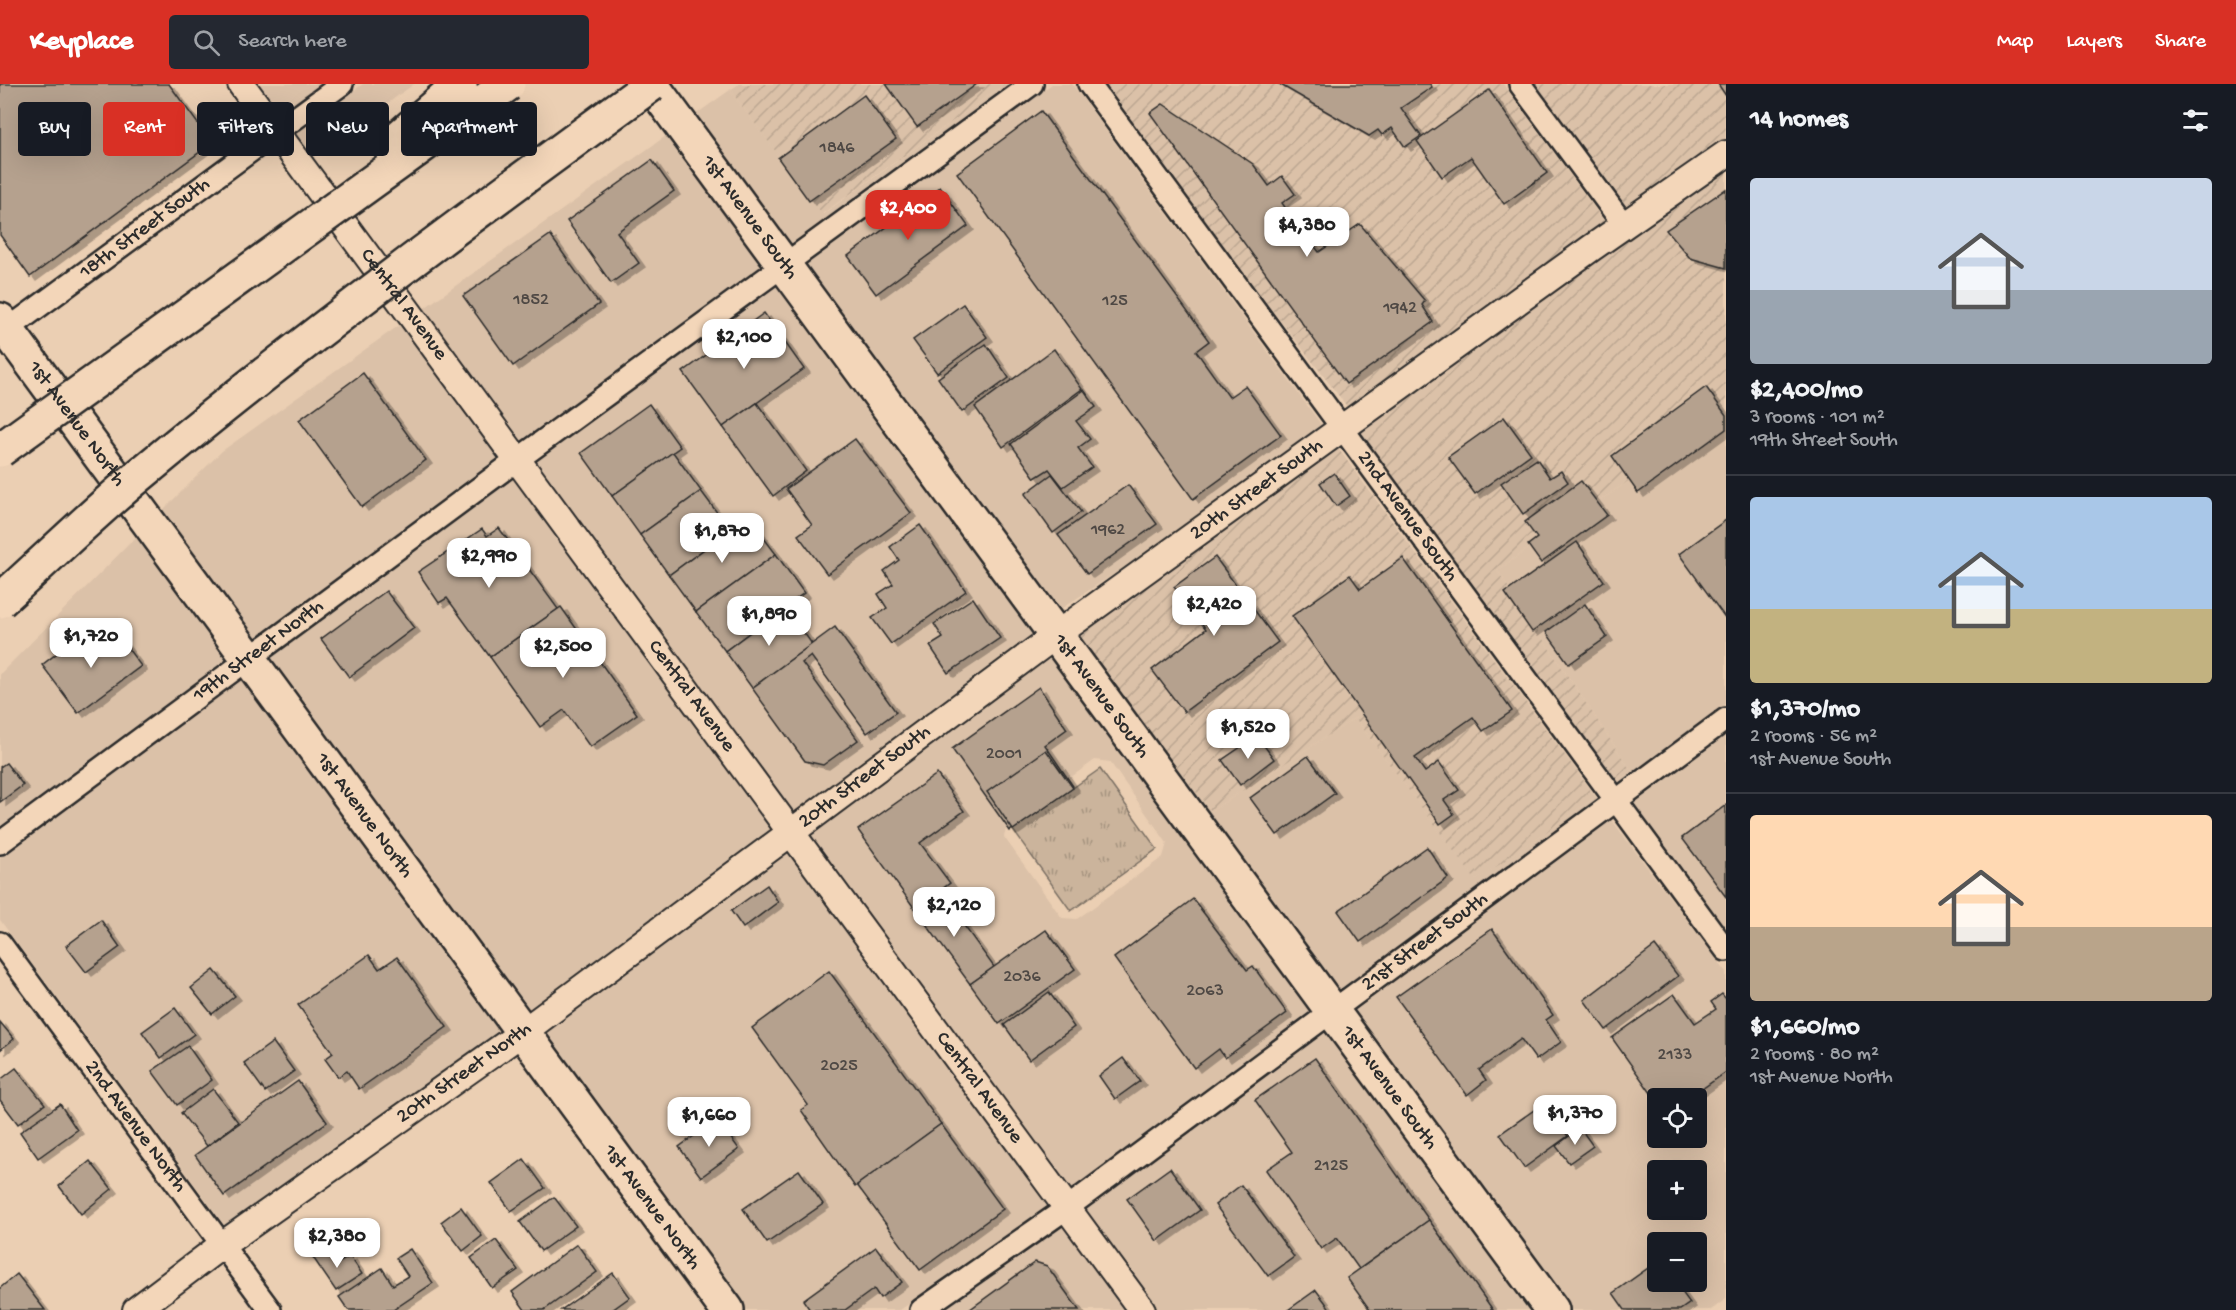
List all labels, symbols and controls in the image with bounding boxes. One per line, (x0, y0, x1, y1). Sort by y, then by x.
search box (169, 15, 589, 69)
text: Keyplace (30, 26, 133, 59)
icon: search (190, 26, 223, 59)
text: Search here (238, 29, 347, 55)
text: Map (1997, 30, 2033, 55)
text: Layers (2066, 30, 2122, 55)
text: Share (2155, 30, 2206, 55)
chip: Buy (18, 102, 91, 156)
chip: Rent (103, 102, 185, 156)
chip: Filters (197, 102, 294, 156)
chip: New (306, 102, 389, 156)
chip: Apartment (401, 102, 537, 156)
icon: filters (2179, 104, 2212, 137)
text: 14 homes (1750, 105, 1848, 136)
house number: 1846 (819, 138, 855, 159)
street label: 1st Avenue South (695, 150, 803, 285)
street label: 18th Street South (74, 172, 215, 285)
pin: $2,400 (859, 190, 957, 241)
text: $2,400 (879, 198, 937, 221)
pin: $4,380 (1258, 207, 1356, 258)
text: $4,380 (1278, 215, 1336, 238)
icon: home (1927, 217, 2035, 325)
street label: Central Avenue (354, 244, 453, 367)
house number: 1852 (512, 290, 549, 311)
house number: 125 (1101, 291, 1128, 312)
house number: 1942 (1382, 298, 1417, 319)
pin: $2,100 (695, 319, 793, 370)
text: $2,100 (716, 327, 772, 350)
street label: 1st Avenue North (21, 355, 131, 492)
text: $2,400/mo (1750, 376, 1863, 407)
text: 3 rooms · 101 m² (1750, 407, 1885, 430)
text: 19th Street South (1750, 430, 1898, 453)
street label: 20th Street South (1185, 433, 1328, 546)
street label: 2nd Avenue South (1351, 446, 1464, 587)
pin: $1,870 (673, 513, 771, 564)
house number: 1962 (1090, 520, 1125, 541)
text: $1,870 (694, 521, 750, 544)
icon: home (1927, 536, 2035, 644)
pin: $2,990 (440, 538, 538, 589)
text: $2,990 (461, 546, 517, 569)
pin: $2,420 (1165, 586, 1263, 637)
text: $2,420 (1186, 594, 1242, 617)
street label: 19th Street North (187, 595, 329, 709)
pin: $1,890 (720, 596, 818, 647)
text: $1,890 (741, 604, 797, 627)
pin: $1,720 (42, 618, 140, 669)
text: $1,720 (64, 626, 118, 649)
pin: $2,500 (514, 628, 612, 679)
street label: 1st Avenue South (1046, 628, 1155, 764)
text: $2,500 (534, 636, 592, 659)
street label: Central Avenue (642, 636, 741, 758)
text: $1,370/mo (1750, 695, 1860, 726)
pin: $1,520 (1199, 709, 1297, 760)
text: $1,520 (1220, 717, 1276, 740)
street label: 20th Street South (794, 720, 936, 835)
text: 2 rooms · 56 m² (1750, 726, 1877, 749)
house number: 2001 (986, 744, 1022, 765)
street label: 1st Avenue North (309, 747, 418, 883)
text: 1st Avenue South (1750, 749, 1891, 772)
icon: home (1927, 854, 2035, 962)
pin: $2,120 (905, 887, 1003, 938)
street label: 21st Street South (1357, 887, 1493, 997)
text: $2,120 (927, 895, 981, 918)
house number: 2036 (1003, 967, 1042, 988)
house number: 2063 (1186, 981, 1224, 1002)
text: $1,660/mo (1750, 1013, 1860, 1044)
street label: 20th Street North (392, 1017, 537, 1130)
street label: 1st Avenue South (1334, 1020, 1443, 1155)
street label: Central Avenue (930, 1027, 1029, 1150)
text: 2 rooms · 80 m² (1750, 1044, 1879, 1067)
house number: 2133 (1658, 1045, 1692, 1066)
street label: 2nd Avenue North (78, 1056, 192, 1198)
house number: 2025 (820, 1056, 858, 1077)
text: 1st Avenue North (1750, 1067, 1893, 1090)
map controls (1647, 1088, 1707, 1292)
button: locate (1647, 1088, 1707, 1148)
pin: $1,370 (1526, 1095, 1624, 1146)
pin: $1,660 (660, 1097, 758, 1148)
text: $1,370 (1547, 1103, 1603, 1126)
text: $1,660 (682, 1105, 736, 1128)
street label: 1st Avenue North (597, 1139, 706, 1275)
house number: 2125 (1314, 1156, 1348, 1177)
button: + (1647, 1160, 1707, 1220)
pin: $2,380 (288, 1218, 386, 1269)
text: $2,380 (308, 1226, 366, 1249)
button: − (1647, 1232, 1707, 1292)

